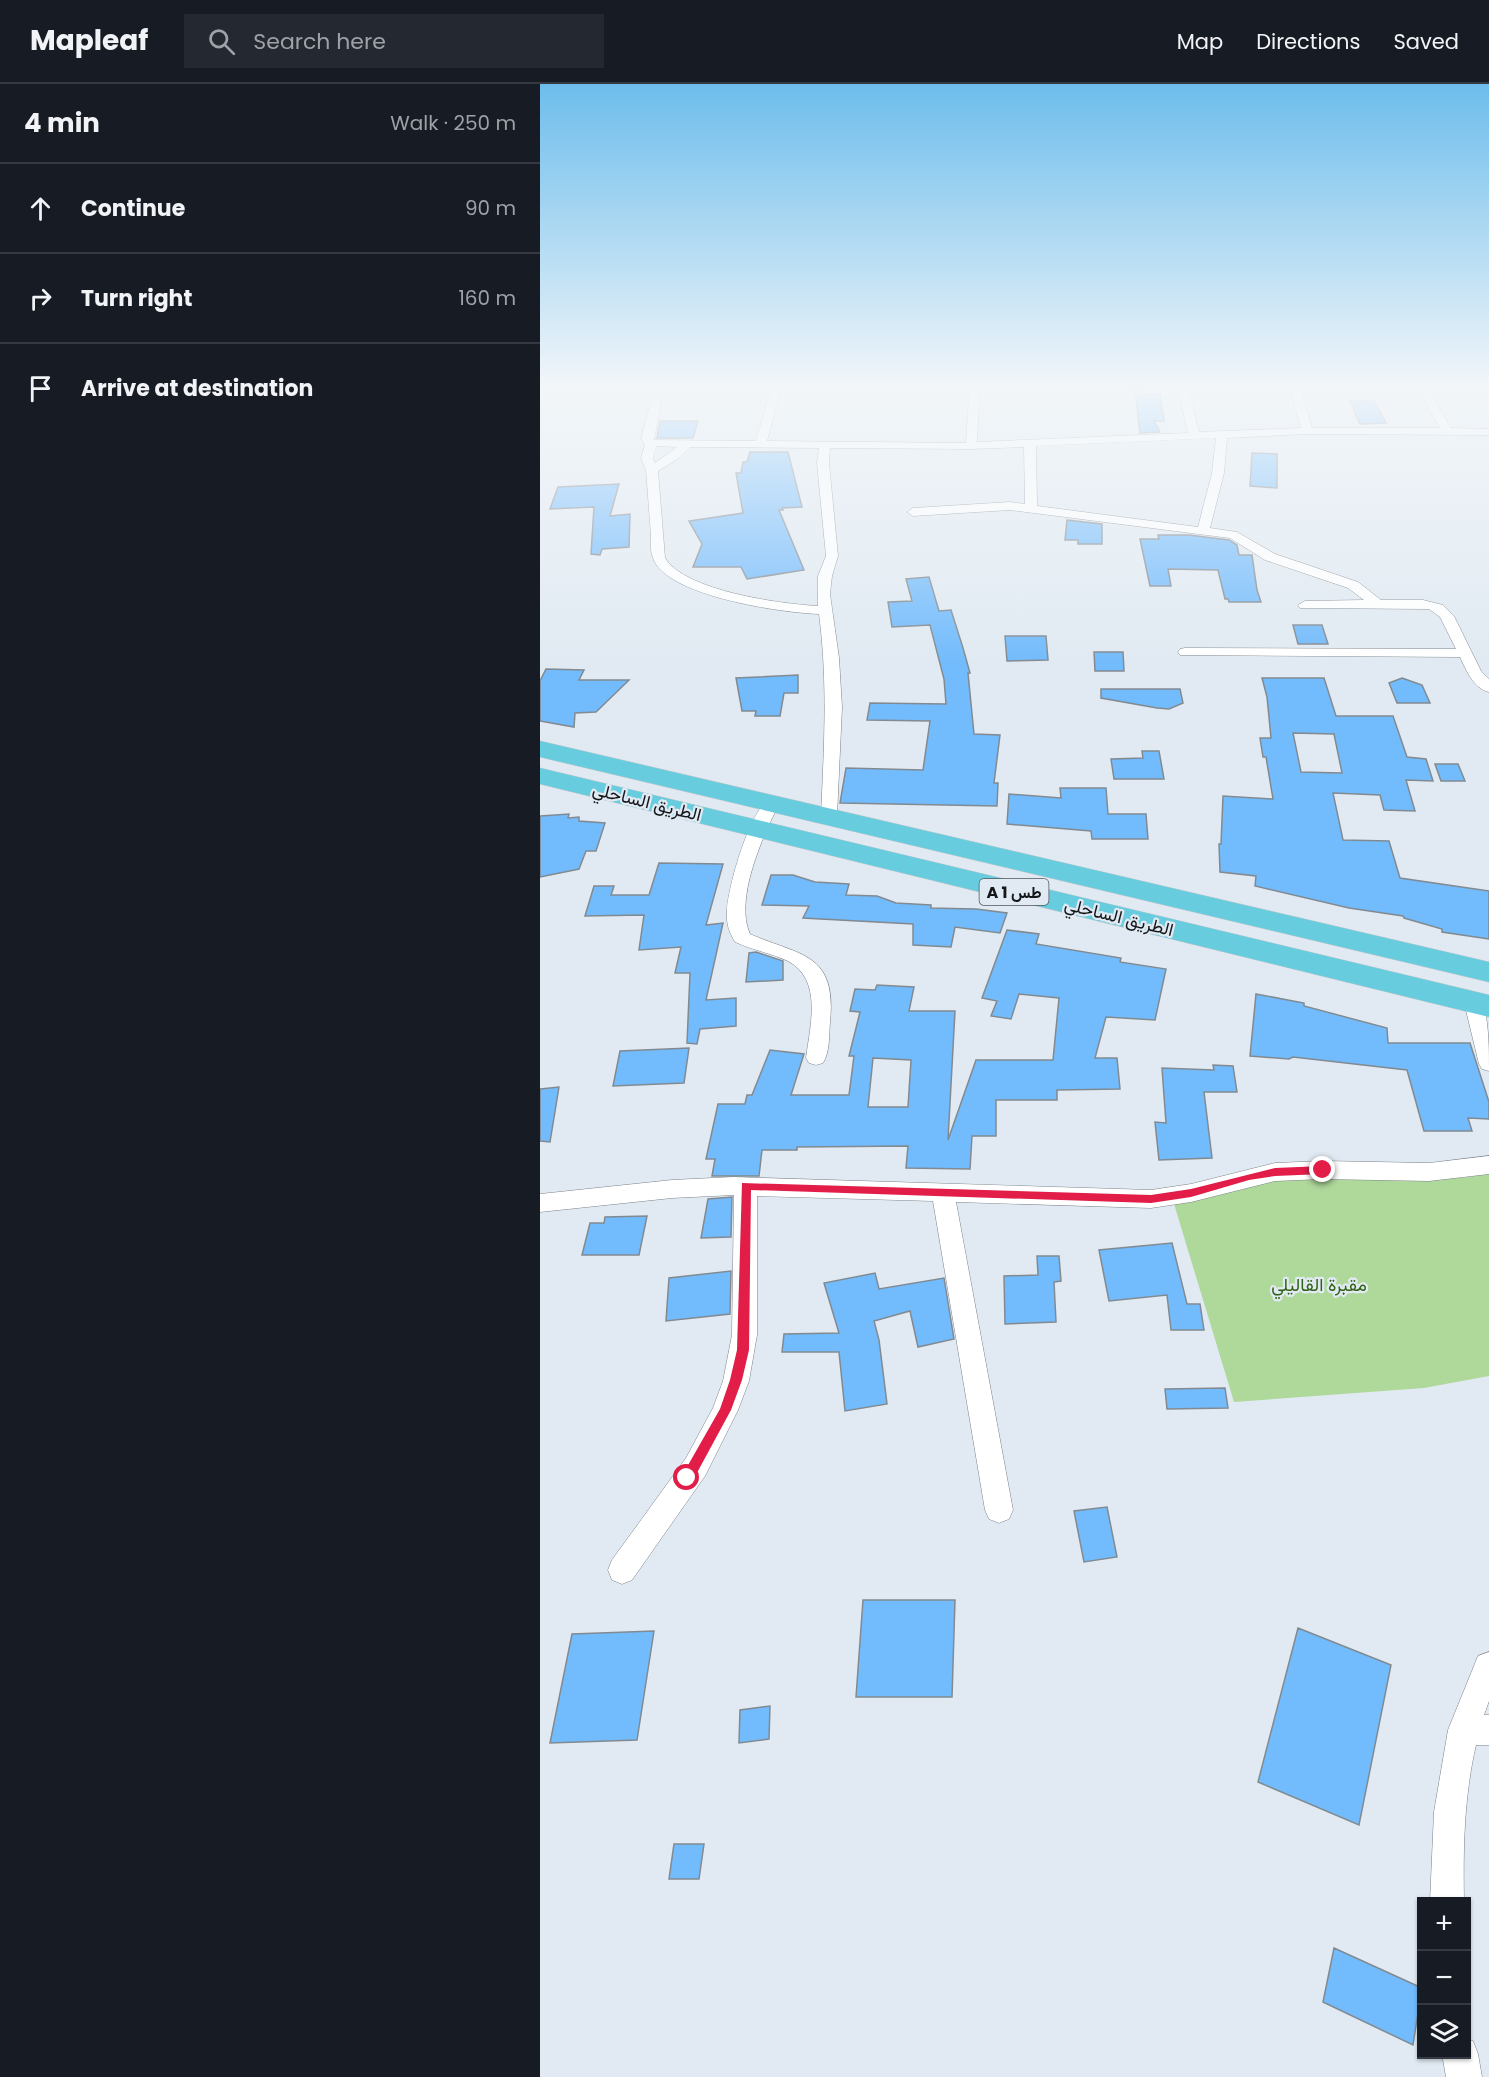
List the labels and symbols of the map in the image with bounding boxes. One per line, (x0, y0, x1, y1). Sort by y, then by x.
street label: الطريق الساحلي (589, 776, 704, 830)
road number: A 1 طس (980, 879, 1048, 905)
street label: الطريق الساحلي (1061, 891, 1176, 945)
route end (1309, 1156, 1335, 1182)
park label: مقبرة القاليلي (1271, 1272, 1367, 1300)
route start (673, 1464, 699, 1490)

